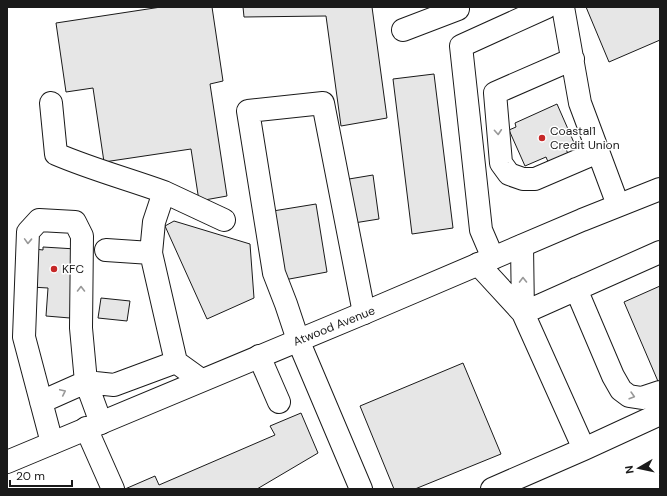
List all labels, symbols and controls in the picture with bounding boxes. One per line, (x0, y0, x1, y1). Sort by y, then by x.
place label: Coastal1 Credit Union (550, 123, 620, 153)
one-way arrow (494, 129, 503, 135)
marker: Coastal1 Credit Union (537, 133, 547, 143)
one-way arrow (23, 238, 32, 244)
place label: KFC (62, 261, 84, 277)
marker: KFC (49, 264, 59, 274)
one-way arrow (519, 277, 527, 283)
one-way arrow (77, 286, 85, 292)
street label: Atwood Avenue (291, 302, 377, 350)
one-way arrow (59, 389, 67, 397)
one-way arrow (629, 391, 636, 400)
north arrow (619, 448, 659, 488)
scale bar (10, 462, 72, 488)
text: N (622, 465, 637, 475)
text: 20 m (16, 468, 45, 484)

